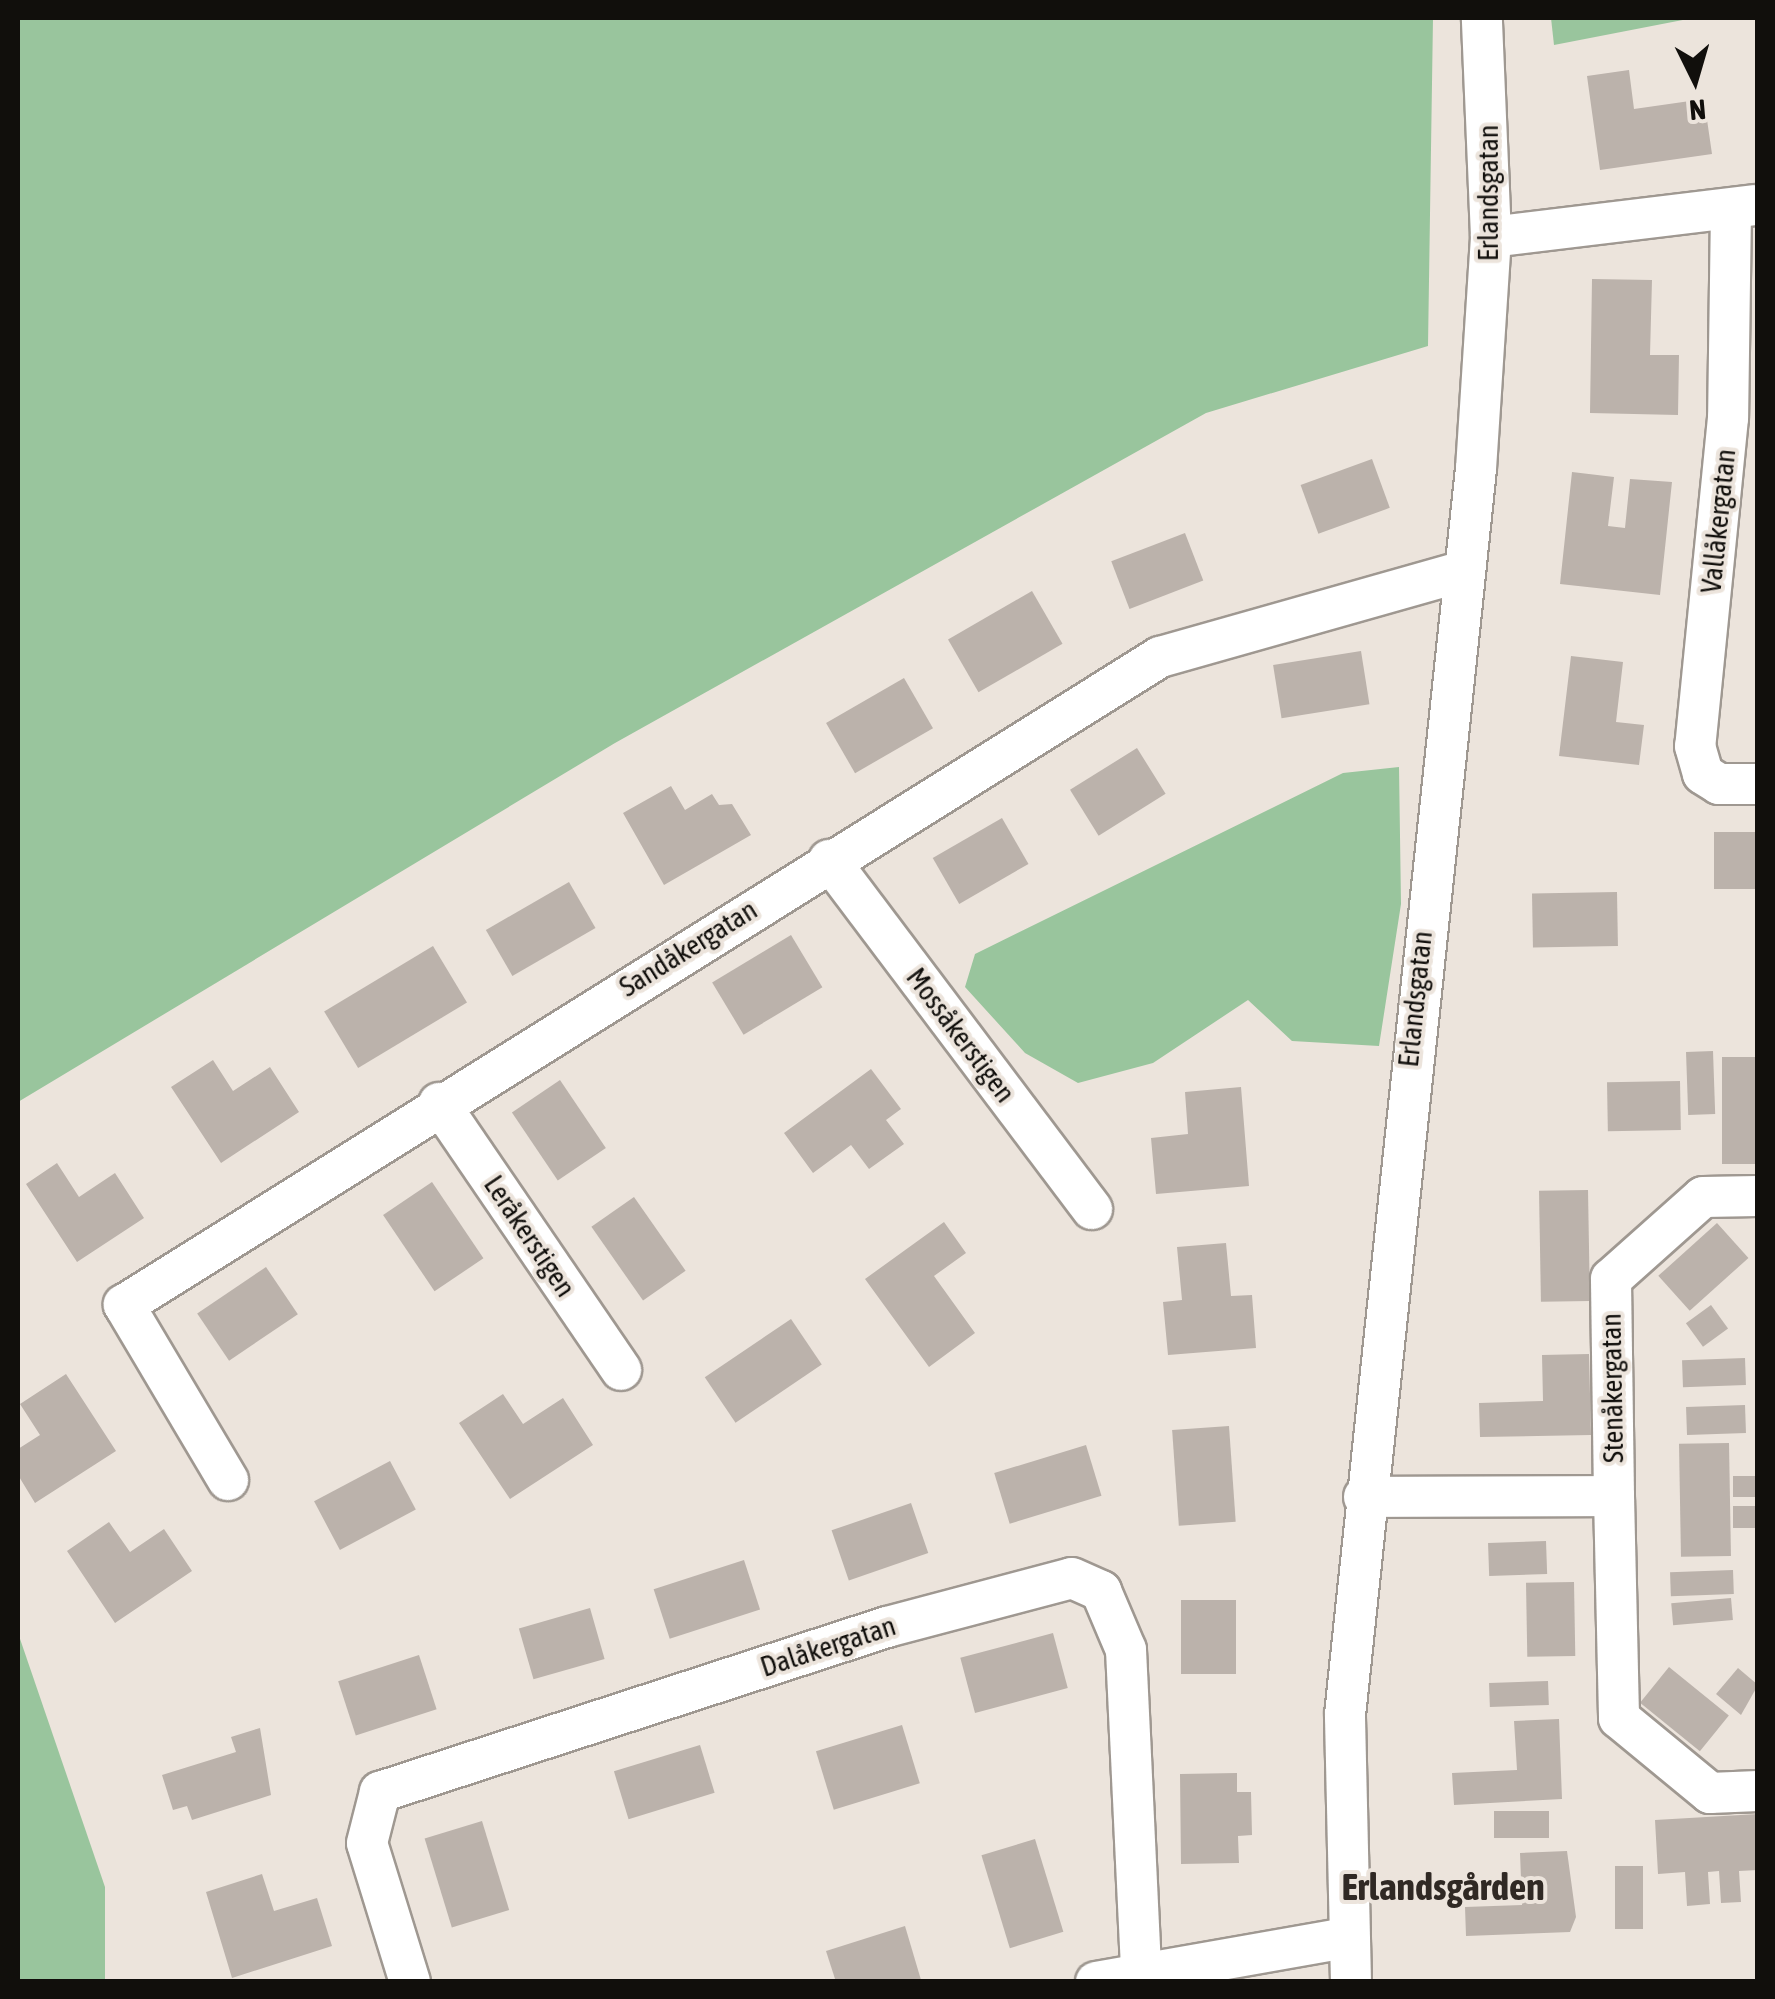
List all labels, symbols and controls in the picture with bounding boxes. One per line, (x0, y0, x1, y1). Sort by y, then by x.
north arrow (1645, 30, 1745, 130)
text: N (1688, 93, 1707, 127)
street label: Erlandsgatan (1471, 125, 1505, 261)
street label: Vallåkergatan (1694, 447, 1742, 595)
street label: Sandåkergatan (613, 892, 763, 1004)
street label: Erlandsgatan (1391, 929, 1439, 1069)
street label: Mossåkerstigen (900, 961, 1022, 1109)
street label: Leråkerstigen (477, 1169, 583, 1303)
street label: Stenåkergatan (1594, 1313, 1630, 1463)
street label: Dalåkergatan (756, 1608, 900, 1684)
district label: Erlandsgården (1341, 1864, 1545, 1910)

